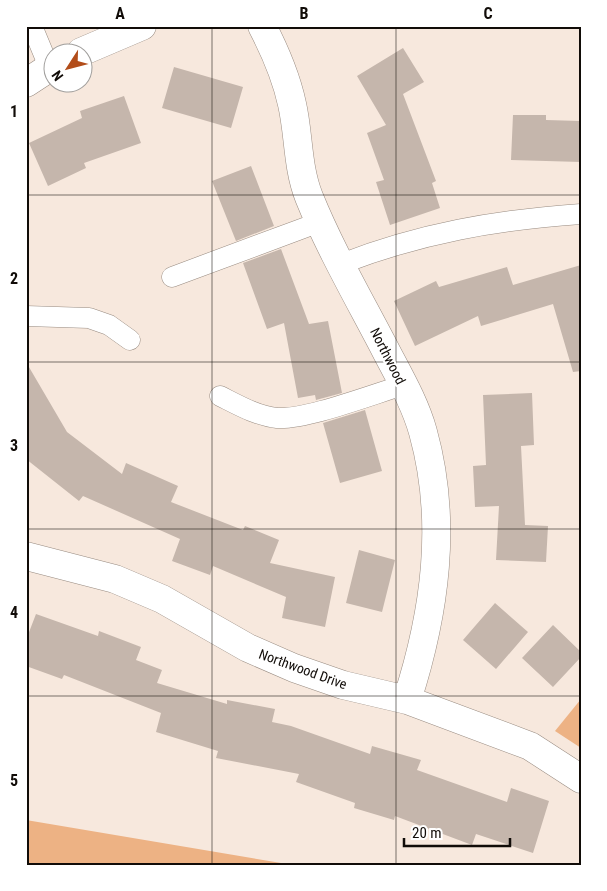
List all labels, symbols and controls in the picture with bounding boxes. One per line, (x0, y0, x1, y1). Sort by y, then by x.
text: A (115, 4, 125, 23)
text: B (300, 4, 309, 23)
text: C (483, 4, 493, 23)
north arrow (42, 42, 92, 92)
text: N (48, 67, 66, 84)
text: 1 (10, 102, 18, 121)
text: 2 (10, 269, 18, 288)
street label: Northwood (367, 325, 409, 387)
text: 3 (10, 436, 18, 455)
text: 4 (10, 603, 18, 622)
street label: Northwood Drive (257, 646, 350, 692)
text: 5 (10, 771, 18, 790)
scale bar (404, 816, 511, 848)
text: 20 m (412, 824, 442, 842)

